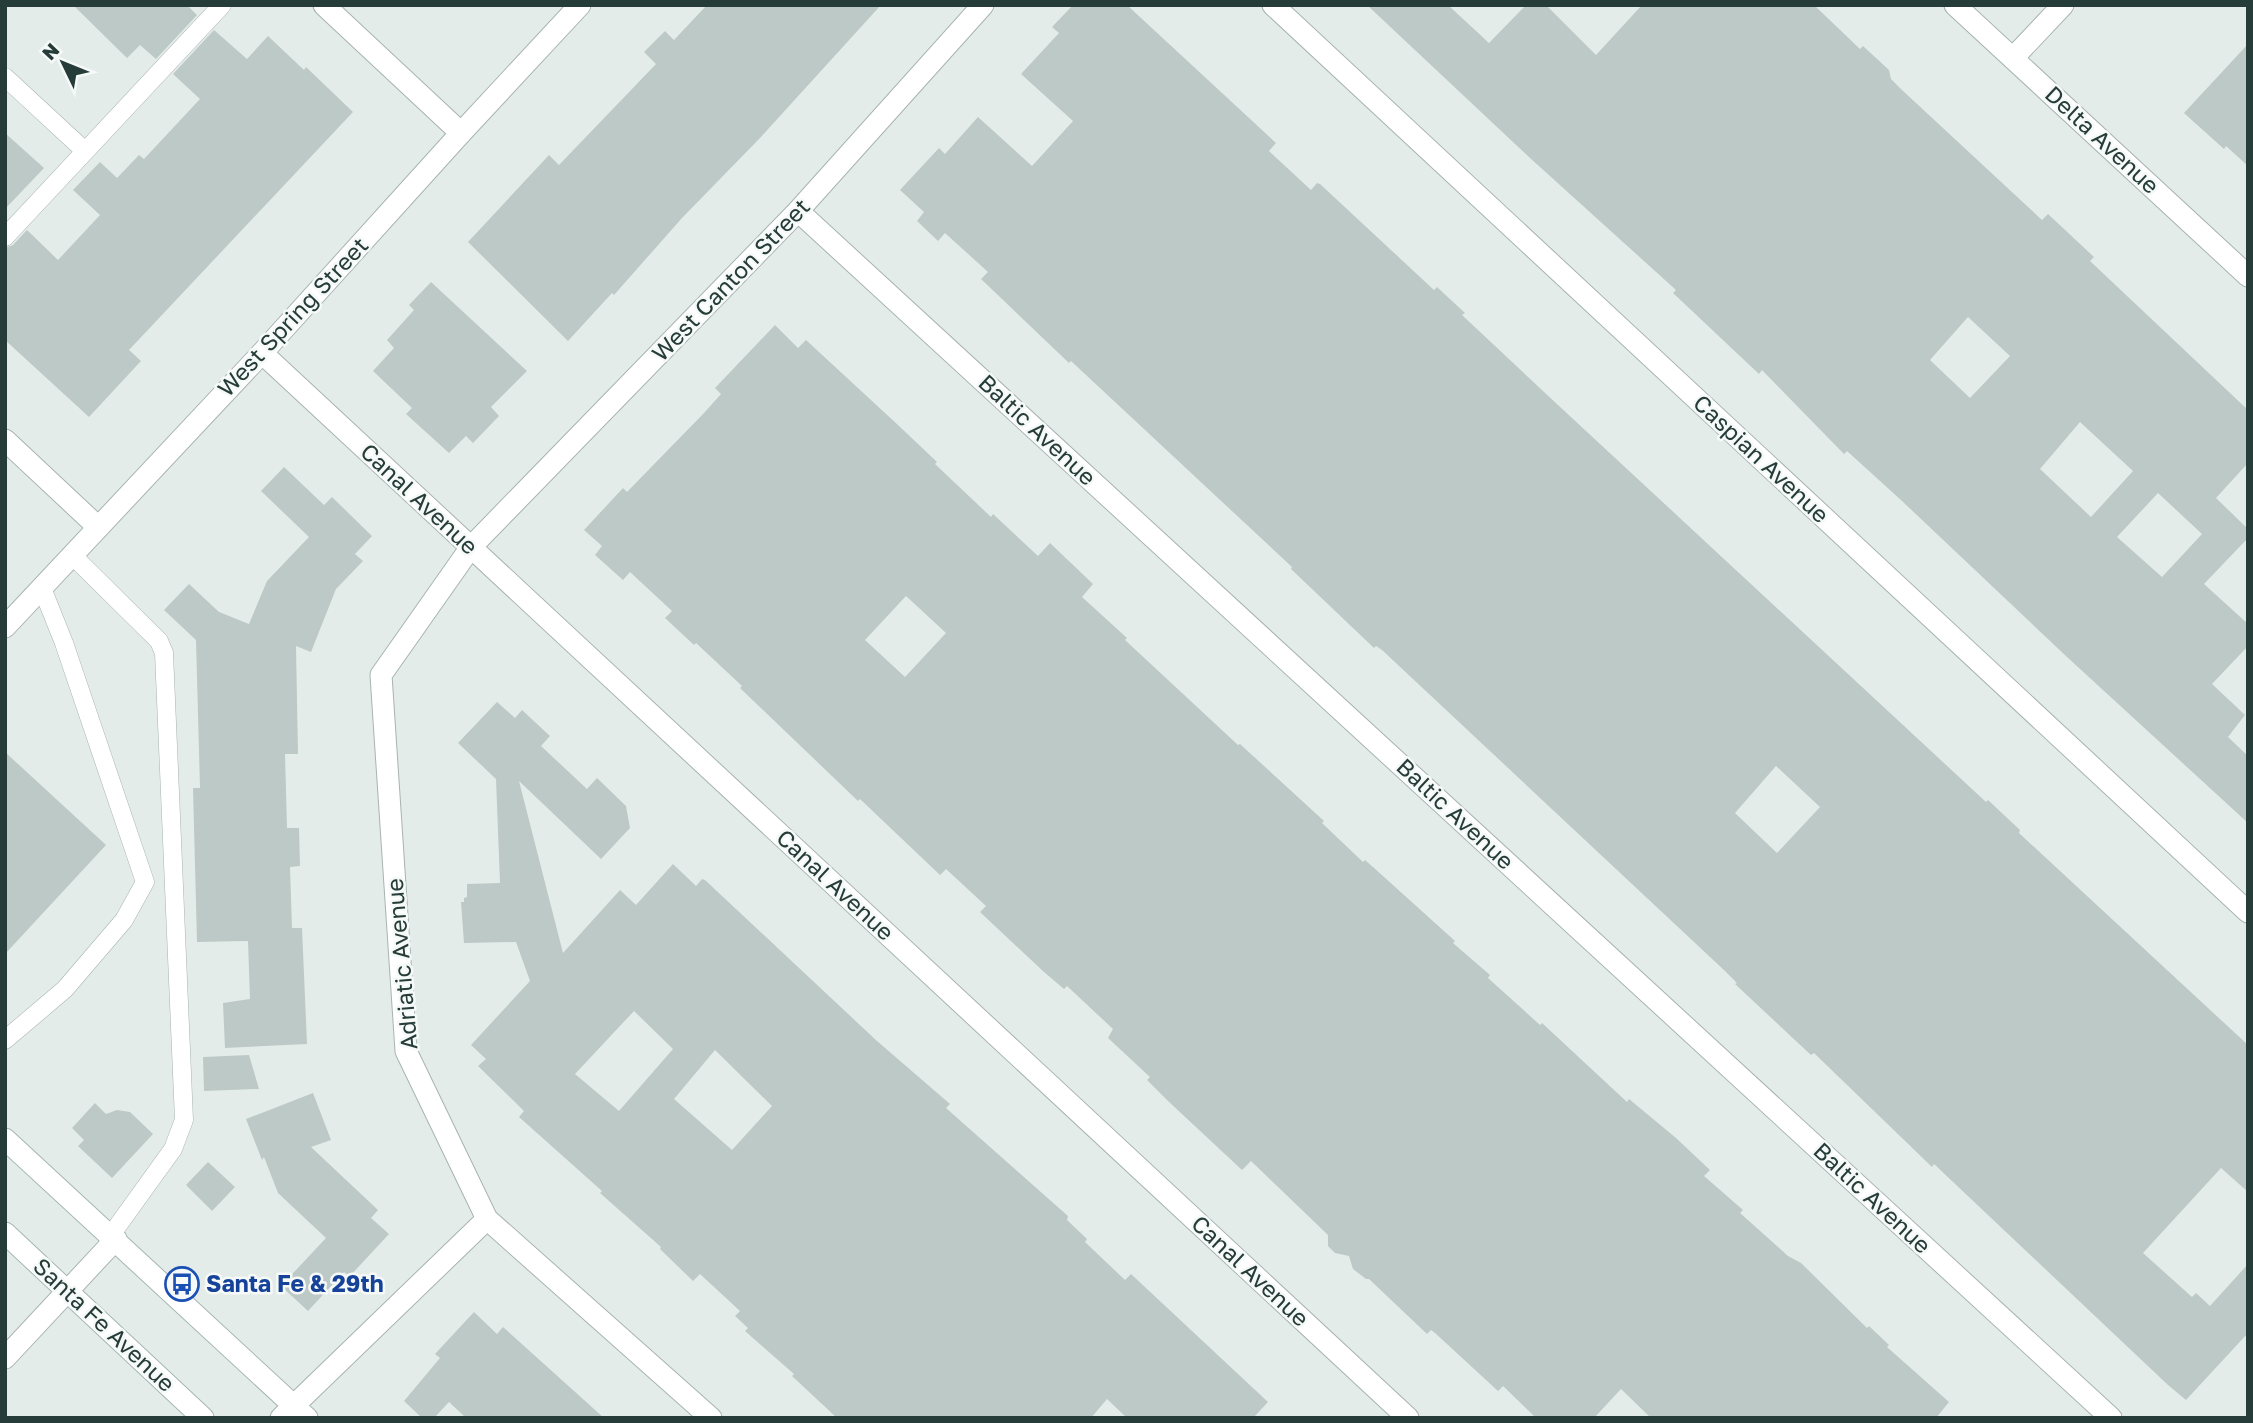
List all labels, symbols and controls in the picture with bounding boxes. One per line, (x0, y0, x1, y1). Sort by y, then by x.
north arrow (28, 28, 98, 98)
text: N (37, 38, 64, 64)
street label: Delta Avenue (2040, 79, 2165, 199)
street label: West Canton Street (645, 192, 815, 366)
street label: West Spring Street (211, 231, 373, 402)
street label: Baltic Avenue (973, 368, 1102, 491)
street label: Caspian Avenue (1688, 388, 1835, 528)
street label: Canal Avenue (355, 437, 484, 560)
street label: Baltic Avenue (1391, 752, 1520, 875)
street label: Canal Avenue (771, 823, 900, 946)
street label: Adriatic Avenue (380, 877, 422, 1051)
street label: Baltic Avenue (1808, 1136, 1937, 1259)
street label: Canal Avenue (1186, 1209, 1315, 1332)
street label: Santa Fe Avenue (28, 1252, 181, 1397)
bus stop icon: Santa Fe & 29th (163, 1265, 201, 1303)
place label: Santa Fe & 29th (206, 1269, 384, 1297)

